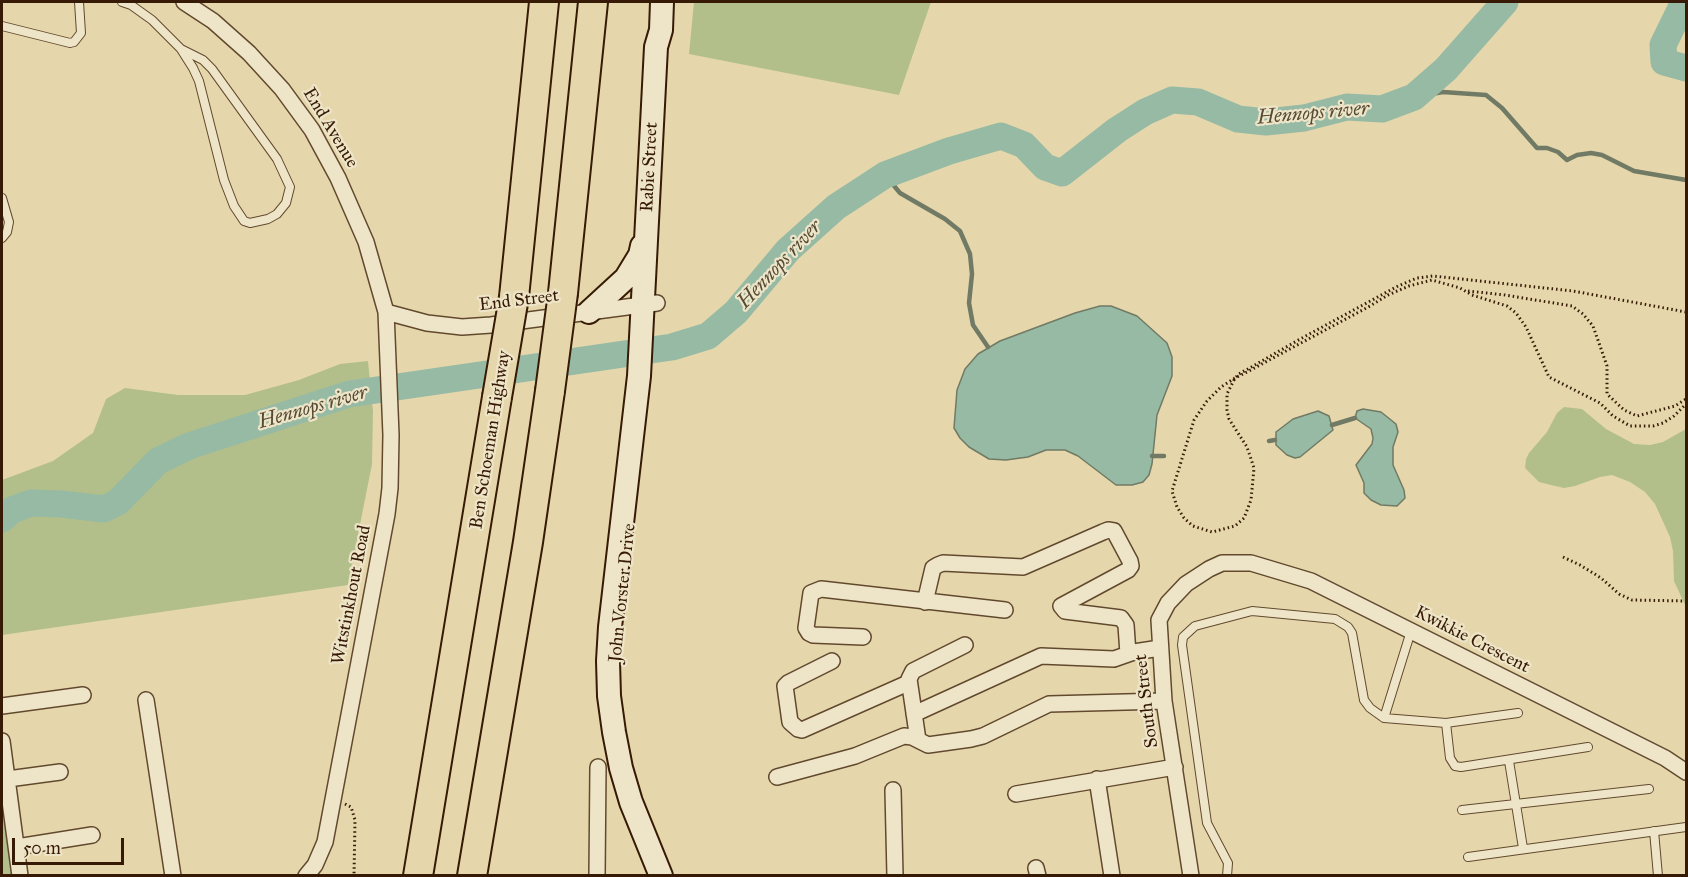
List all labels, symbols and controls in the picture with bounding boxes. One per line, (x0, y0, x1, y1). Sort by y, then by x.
street label: End Avenue (298, 84, 362, 172)
water label: Hennops river (1256, 97, 1370, 131)
street label: Rabie Street (637, 122, 663, 212)
water label: Hennops river (733, 216, 827, 314)
street label: End Street (478, 285, 560, 317)
street label: Ben Schoeman Highway (466, 349, 516, 531)
water label: Hennops river (256, 381, 370, 435)
street label: Witstinkhout Road (328, 523, 376, 667)
street label: John Vorster Drive (605, 523, 641, 663)
street label: Kwikkie Crescent (1411, 602, 1533, 678)
street label: South Street (1131, 653, 1163, 749)
scale bar (15, 826, 128, 864)
text: 50 m (23, 837, 61, 859)

